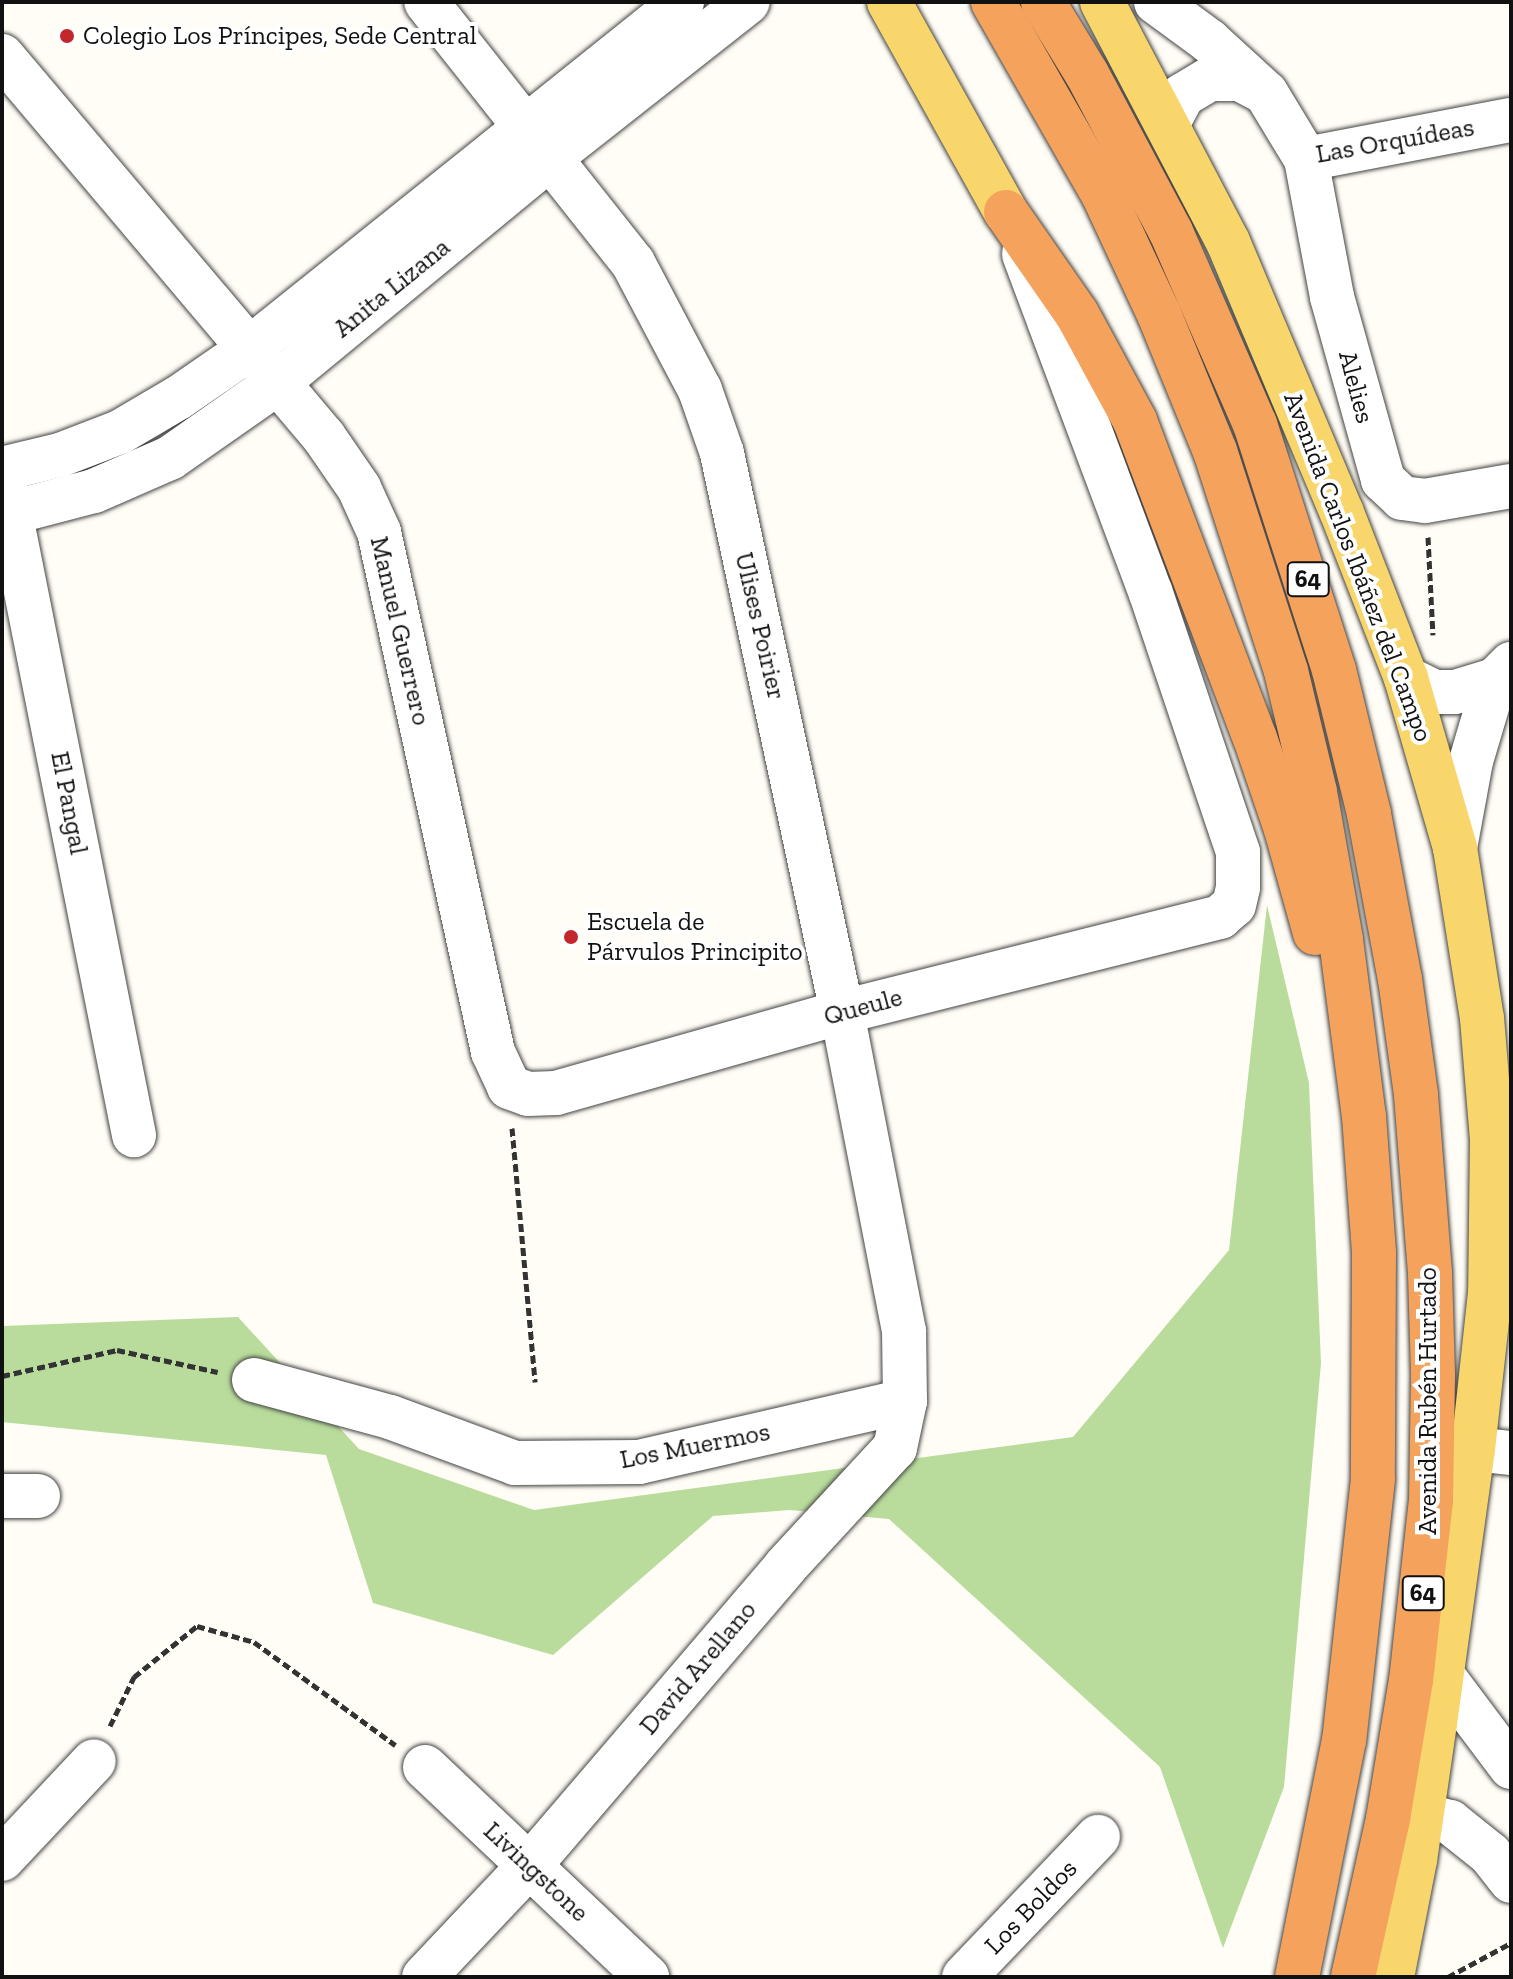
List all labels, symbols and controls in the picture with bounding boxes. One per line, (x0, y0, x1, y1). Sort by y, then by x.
place label: Colegio Los Príncipes, Sede Central (83, 20, 477, 52)
marker: Colegio Los Príncipes, Sede Central (58, 27, 76, 45)
street label: Las Orquídeas (1313, 112, 1477, 170)
street label: Anita Lizana (328, 232, 456, 344)
street label: Alelies (1331, 347, 1381, 427)
street label: Avenida Carlos Ibáñez del Campo (1277, 388, 1439, 746)
street label: Manuel Guerrero (363, 534, 437, 728)
street label: Ulises Poirier (728, 549, 792, 703)
road number: 64 (1286, 559, 1330, 599)
street label: El Pangal (44, 749, 94, 857)
place label: Escuela de Párvulos Principito (587, 906, 802, 968)
marker: Escuela de Párvulos Principito (562, 928, 580, 946)
street label: Queule (820, 982, 906, 1032)
street label: Avenida Rubén Hurtado (1412, 1267, 1444, 1535)
street label: Los Muermos (617, 1416, 773, 1476)
road number: 64 (1401, 1573, 1445, 1613)
street label: David Arellano (633, 1595, 763, 1741)
street label: Livingstone (477, 1815, 595, 1929)
street label: Los Boldos (978, 1853, 1084, 1961)

